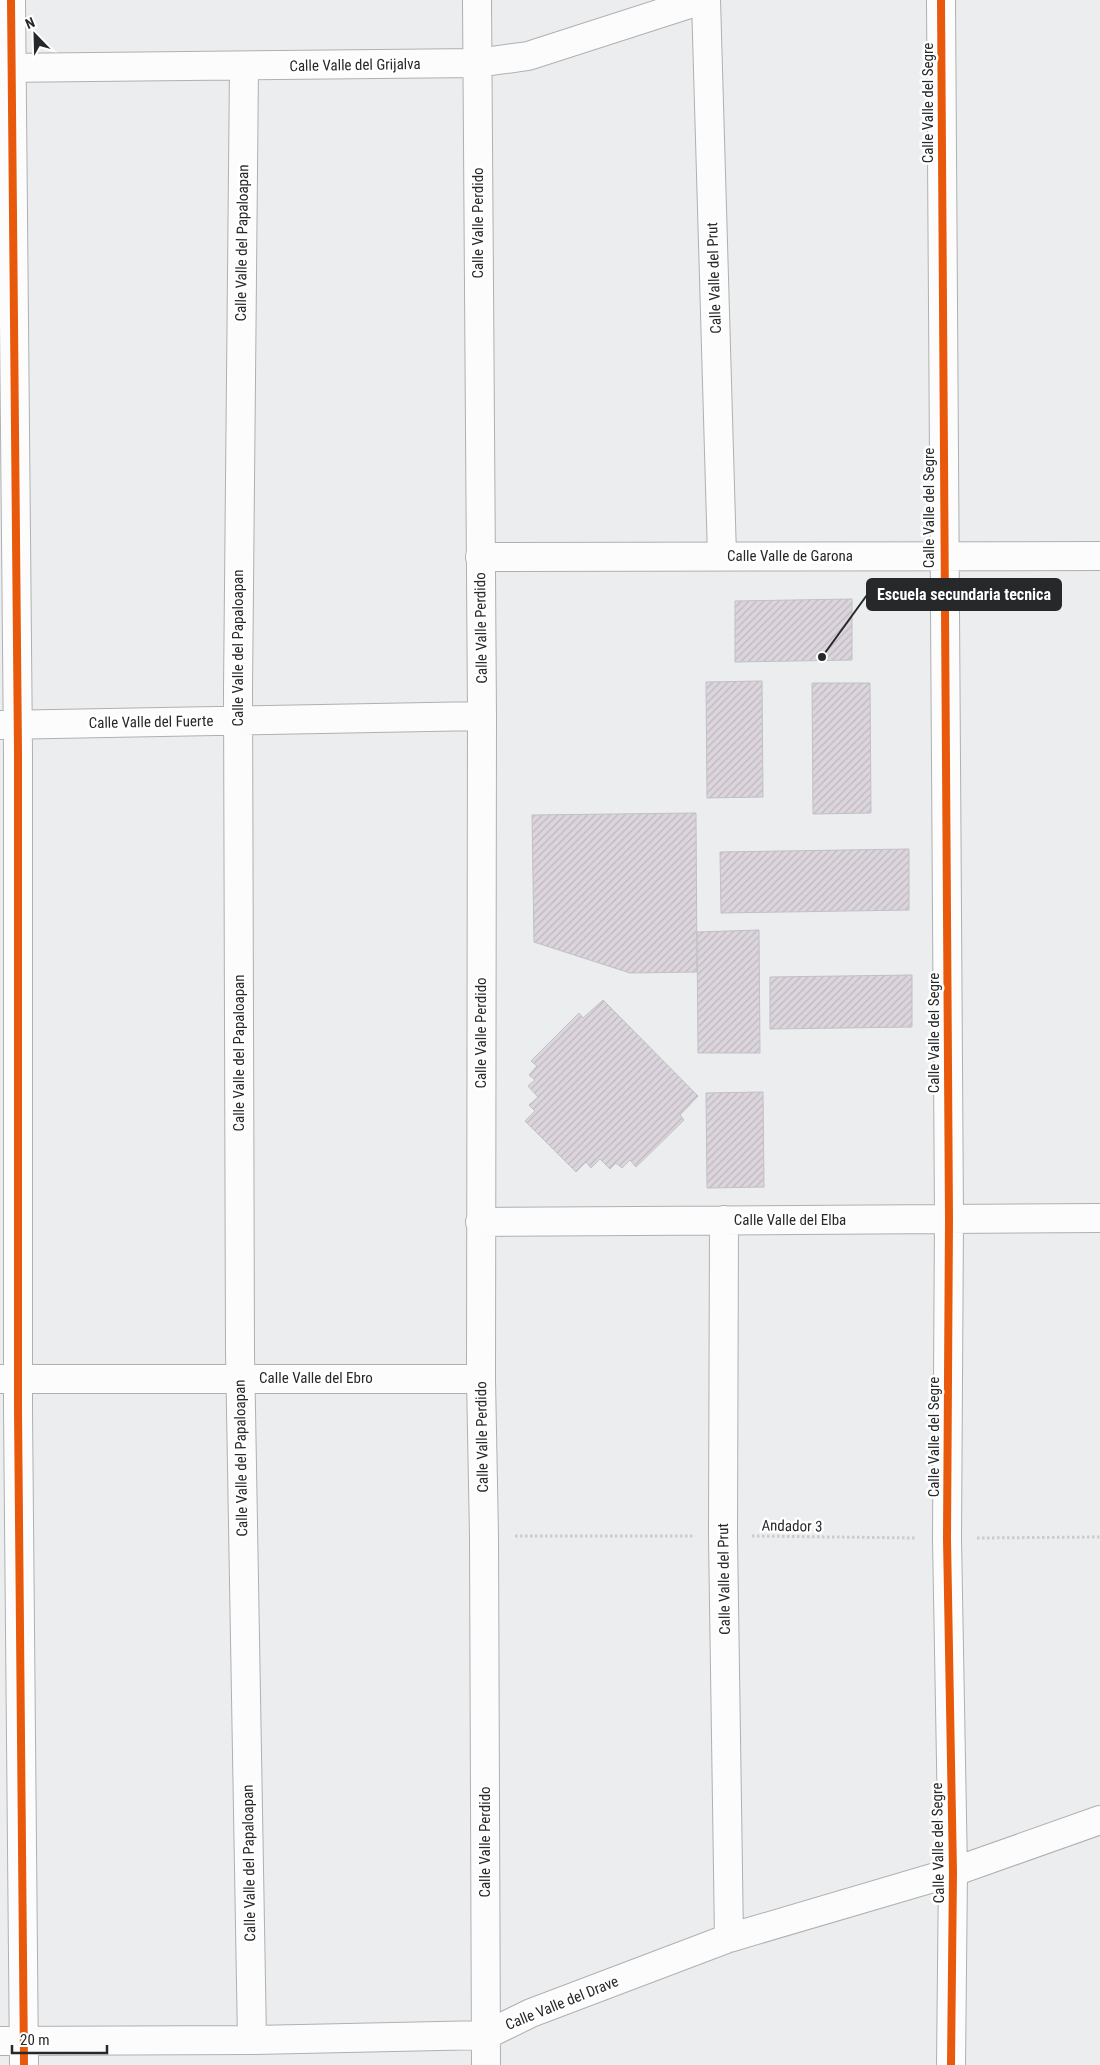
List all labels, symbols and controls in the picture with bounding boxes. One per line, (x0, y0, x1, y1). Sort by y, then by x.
north arrow (10, 10, 60, 60)
text: N (23, 14, 37, 32)
street label: Calle Valle del Segre (919, 43, 937, 163)
street label: Calle Valle del Grijalva (289, 55, 421, 75)
street label: Calle Valle del Papaloapan (232, 164, 252, 322)
street label: Calle Valle Perdido (469, 167, 487, 279)
street label: Calle Valle del Prut (703, 222, 725, 334)
street label: Calle Valle del Segre (920, 448, 938, 568)
street label: Calle Valle de Garona (727, 547, 853, 565)
street label: Calle Valle del Papaloapan (229, 569, 247, 727)
street label: Calle Valle Perdido (471, 572, 491, 684)
callout: Escuela secundaria tecnica (867, 579, 1061, 610)
text: Escuela secundaria tecnica (877, 585, 1051, 604)
street label: Calle Valle del Fuerte (88, 712, 214, 732)
street label: Calle Valle del Segre (925, 973, 943, 1093)
street label: Calle Valle del Papaloapan (230, 974, 248, 1132)
street label: Calle Valle Perdido (472, 977, 490, 1089)
street label: Calle Valle del Elba (734, 1211, 846, 1229)
street label: Calle Valle del Ebro (259, 1369, 373, 1387)
street label: Calle Valle del Segre (925, 1377, 943, 1497)
street label: Calle Valle del Papaloapan (231, 1379, 251, 1537)
street label: Calle Valle Perdido (472, 1381, 492, 1493)
street label: Andador 3 (761, 1516, 823, 1536)
street label: Calle Valle del Prut (714, 1523, 734, 1635)
street label: Calle Valle del Segre (928, 1783, 948, 1903)
street label: Calle Valle del Papaloapan (239, 1784, 259, 1942)
street label: Calle Valle Perdido (476, 1786, 494, 1898)
street label: Calle Valle del Drave (503, 1972, 621, 2034)
scale bar (12, 2022, 108, 2054)
text: 20 m (20, 2031, 50, 2049)

